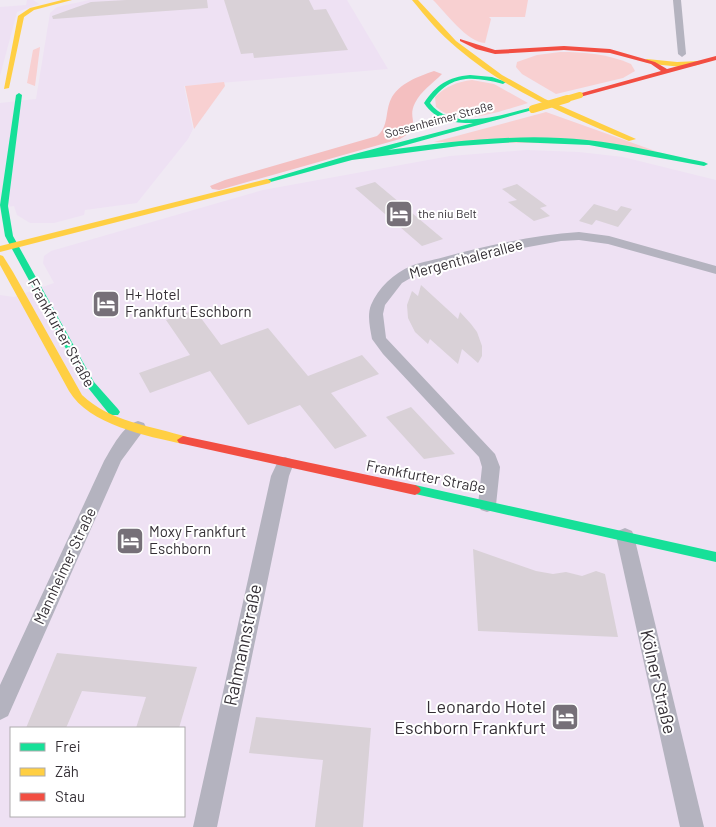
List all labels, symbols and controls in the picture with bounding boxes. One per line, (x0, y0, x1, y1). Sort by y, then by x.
street label: Sossenheimer Straße (383, 98, 494, 140)
hotel icon: the niu Belt (384, 199, 414, 229)
place label: the niu Belt (418, 206, 477, 220)
street label: Mergenthalerallee (407, 234, 524, 282)
street label: Frankfurter Straße (25, 275, 99, 390)
place label: H+ Hotel Frankfurt Eschborn (125, 285, 252, 320)
hotel icon: H+ Hotel Frankfurt Eschborn (91, 289, 121, 319)
street label: Frankfurter Straße (365, 456, 488, 496)
street label: Mannheimer Straße (29, 504, 99, 627)
place label: Moxy Frankfurt Eschborn (149, 522, 246, 557)
hotel icon: Moxy Frankfurt Eschborn (115, 526, 145, 556)
street label: Rahmannstraße (218, 582, 266, 708)
street label: Kölner Straße (636, 628, 682, 736)
place label: Leonardo Hotel Eschborn Frankfurt (394, 695, 546, 738)
hotel icon: Leonardo Hotel Eschborn Frankfurt (550, 702, 580, 732)
legend (10, 727, 185, 817)
text: Frei (55, 737, 81, 755)
text: Zäh (55, 762, 79, 780)
text: Stau (55, 787, 85, 805)

